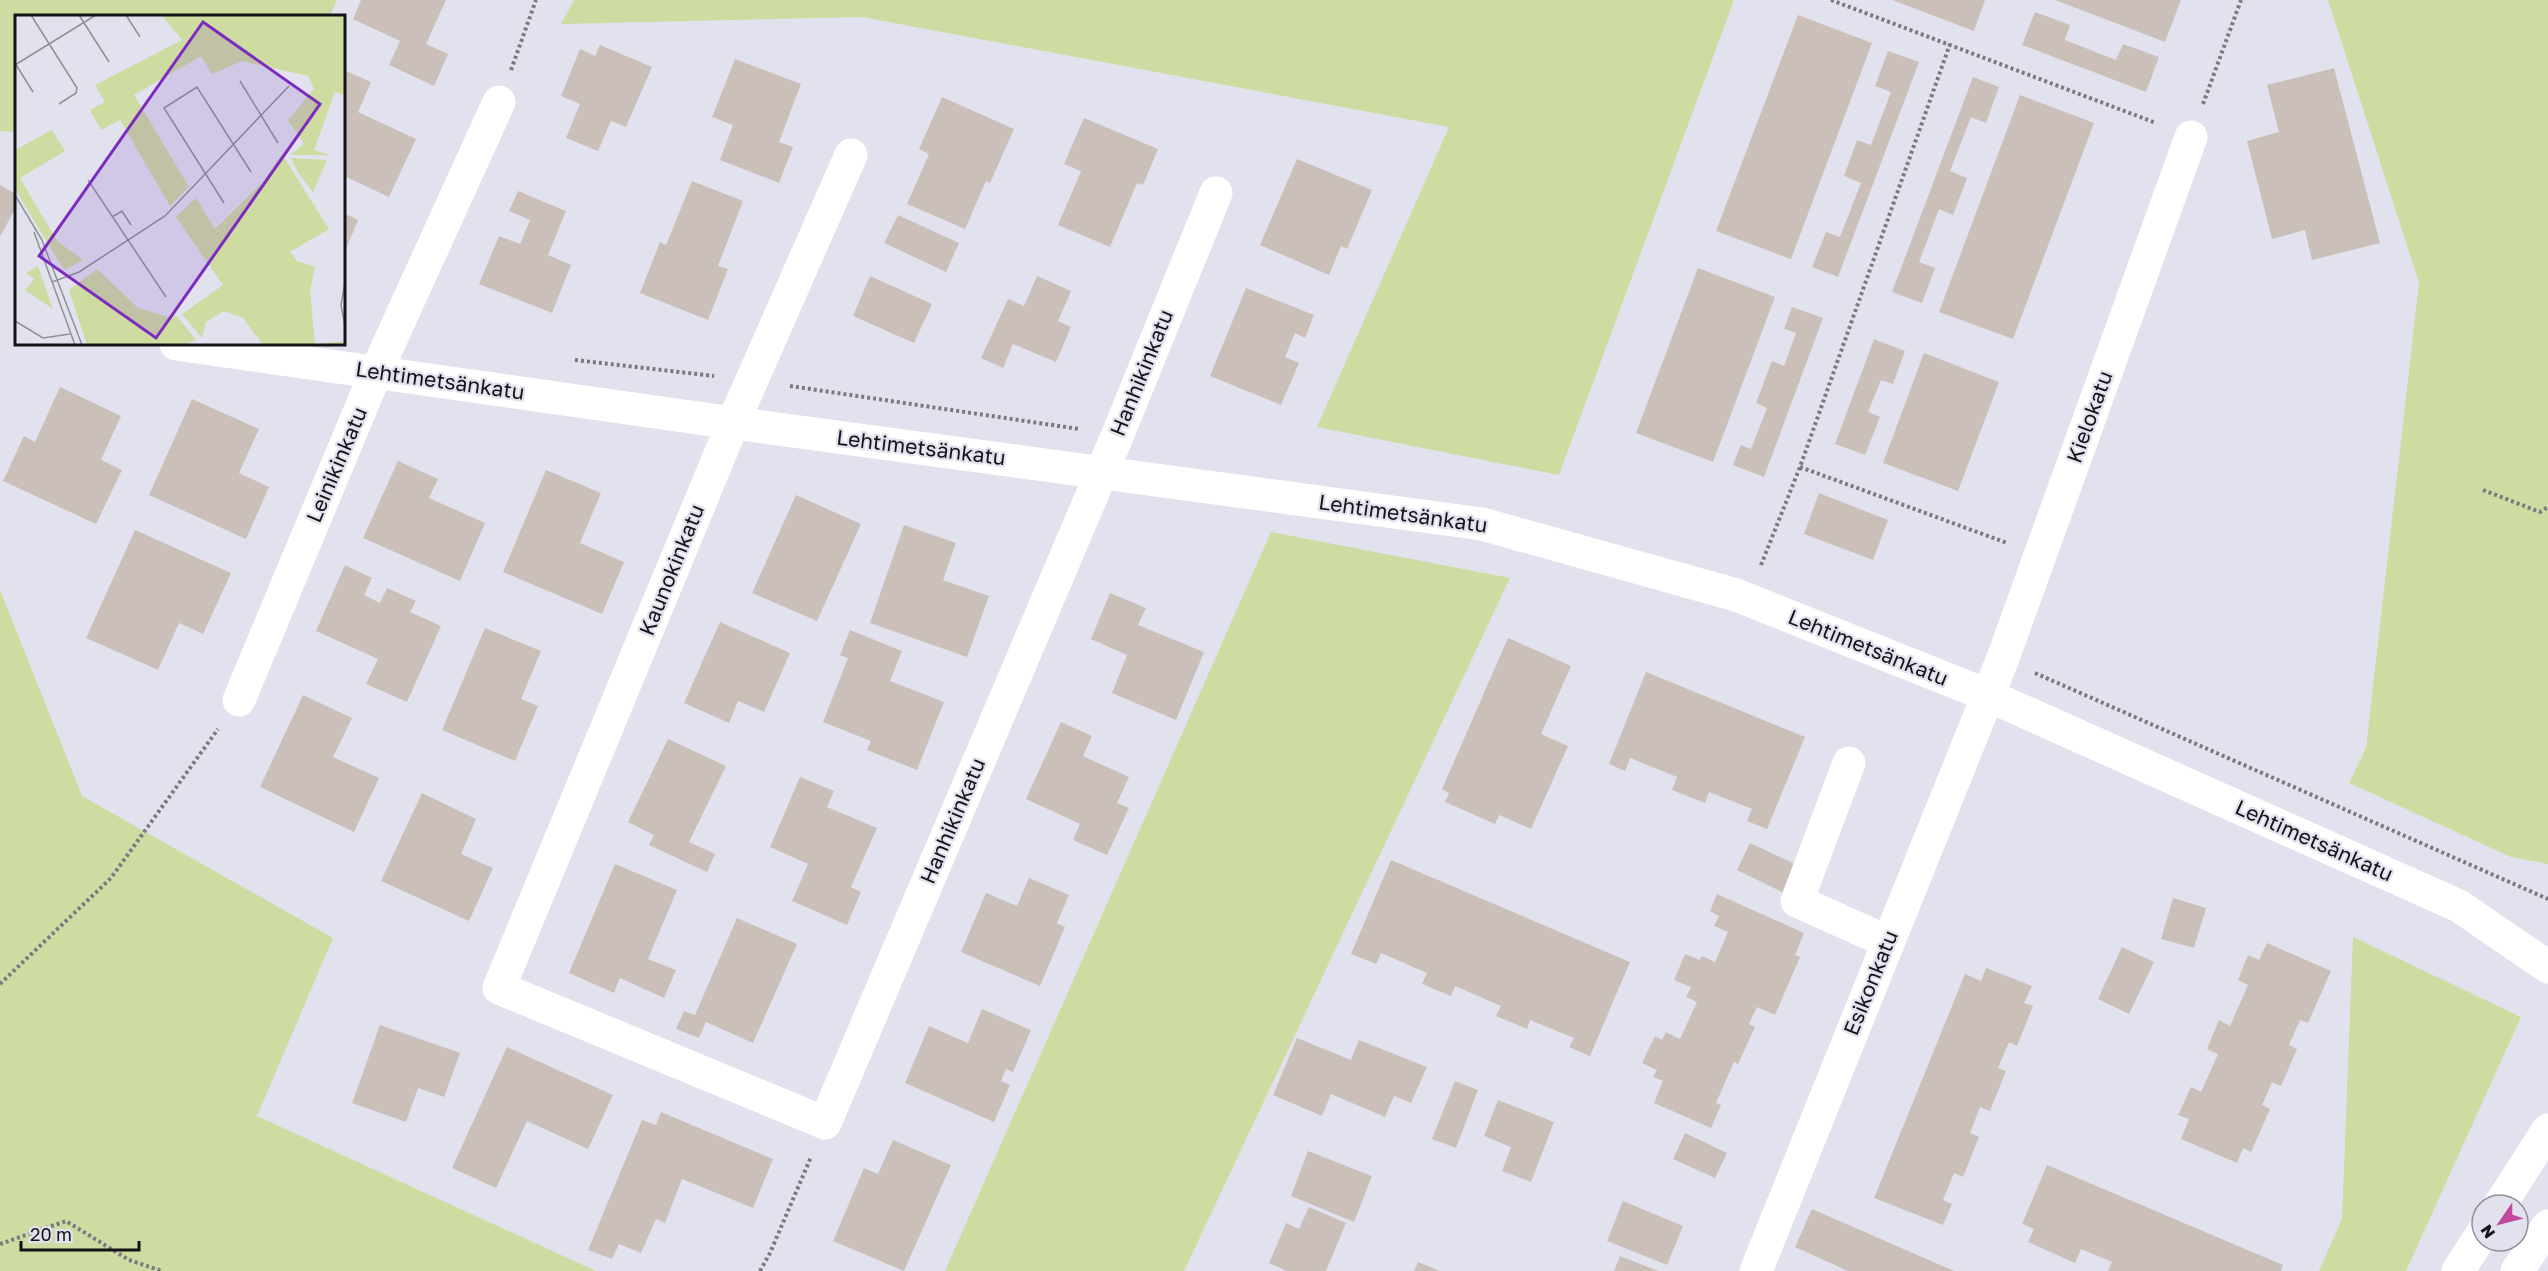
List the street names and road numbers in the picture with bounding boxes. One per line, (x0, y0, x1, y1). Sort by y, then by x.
street label: Hanhikinkatu (1104, 306, 1178, 440)
street label: Lehtimetsänkatu (354, 355, 526, 405)
street label: Kielokatu (2060, 367, 2118, 466)
street label: Leinikinkatu (300, 403, 372, 526)
street label: Lehtimetsänkatu (835, 424, 1007, 470)
street label: Lehtimetsänkatu (1317, 488, 1489, 538)
street label: Kaunokinkatu (633, 500, 709, 639)
street label: Lehtimetsänkatu (1785, 603, 1952, 691)
street label: Hanhikinkatu (914, 754, 990, 887)
street label: Lehtimetsänkatu (2231, 794, 2397, 887)
street label: Esikonkatu (1837, 926, 1903, 1039)

